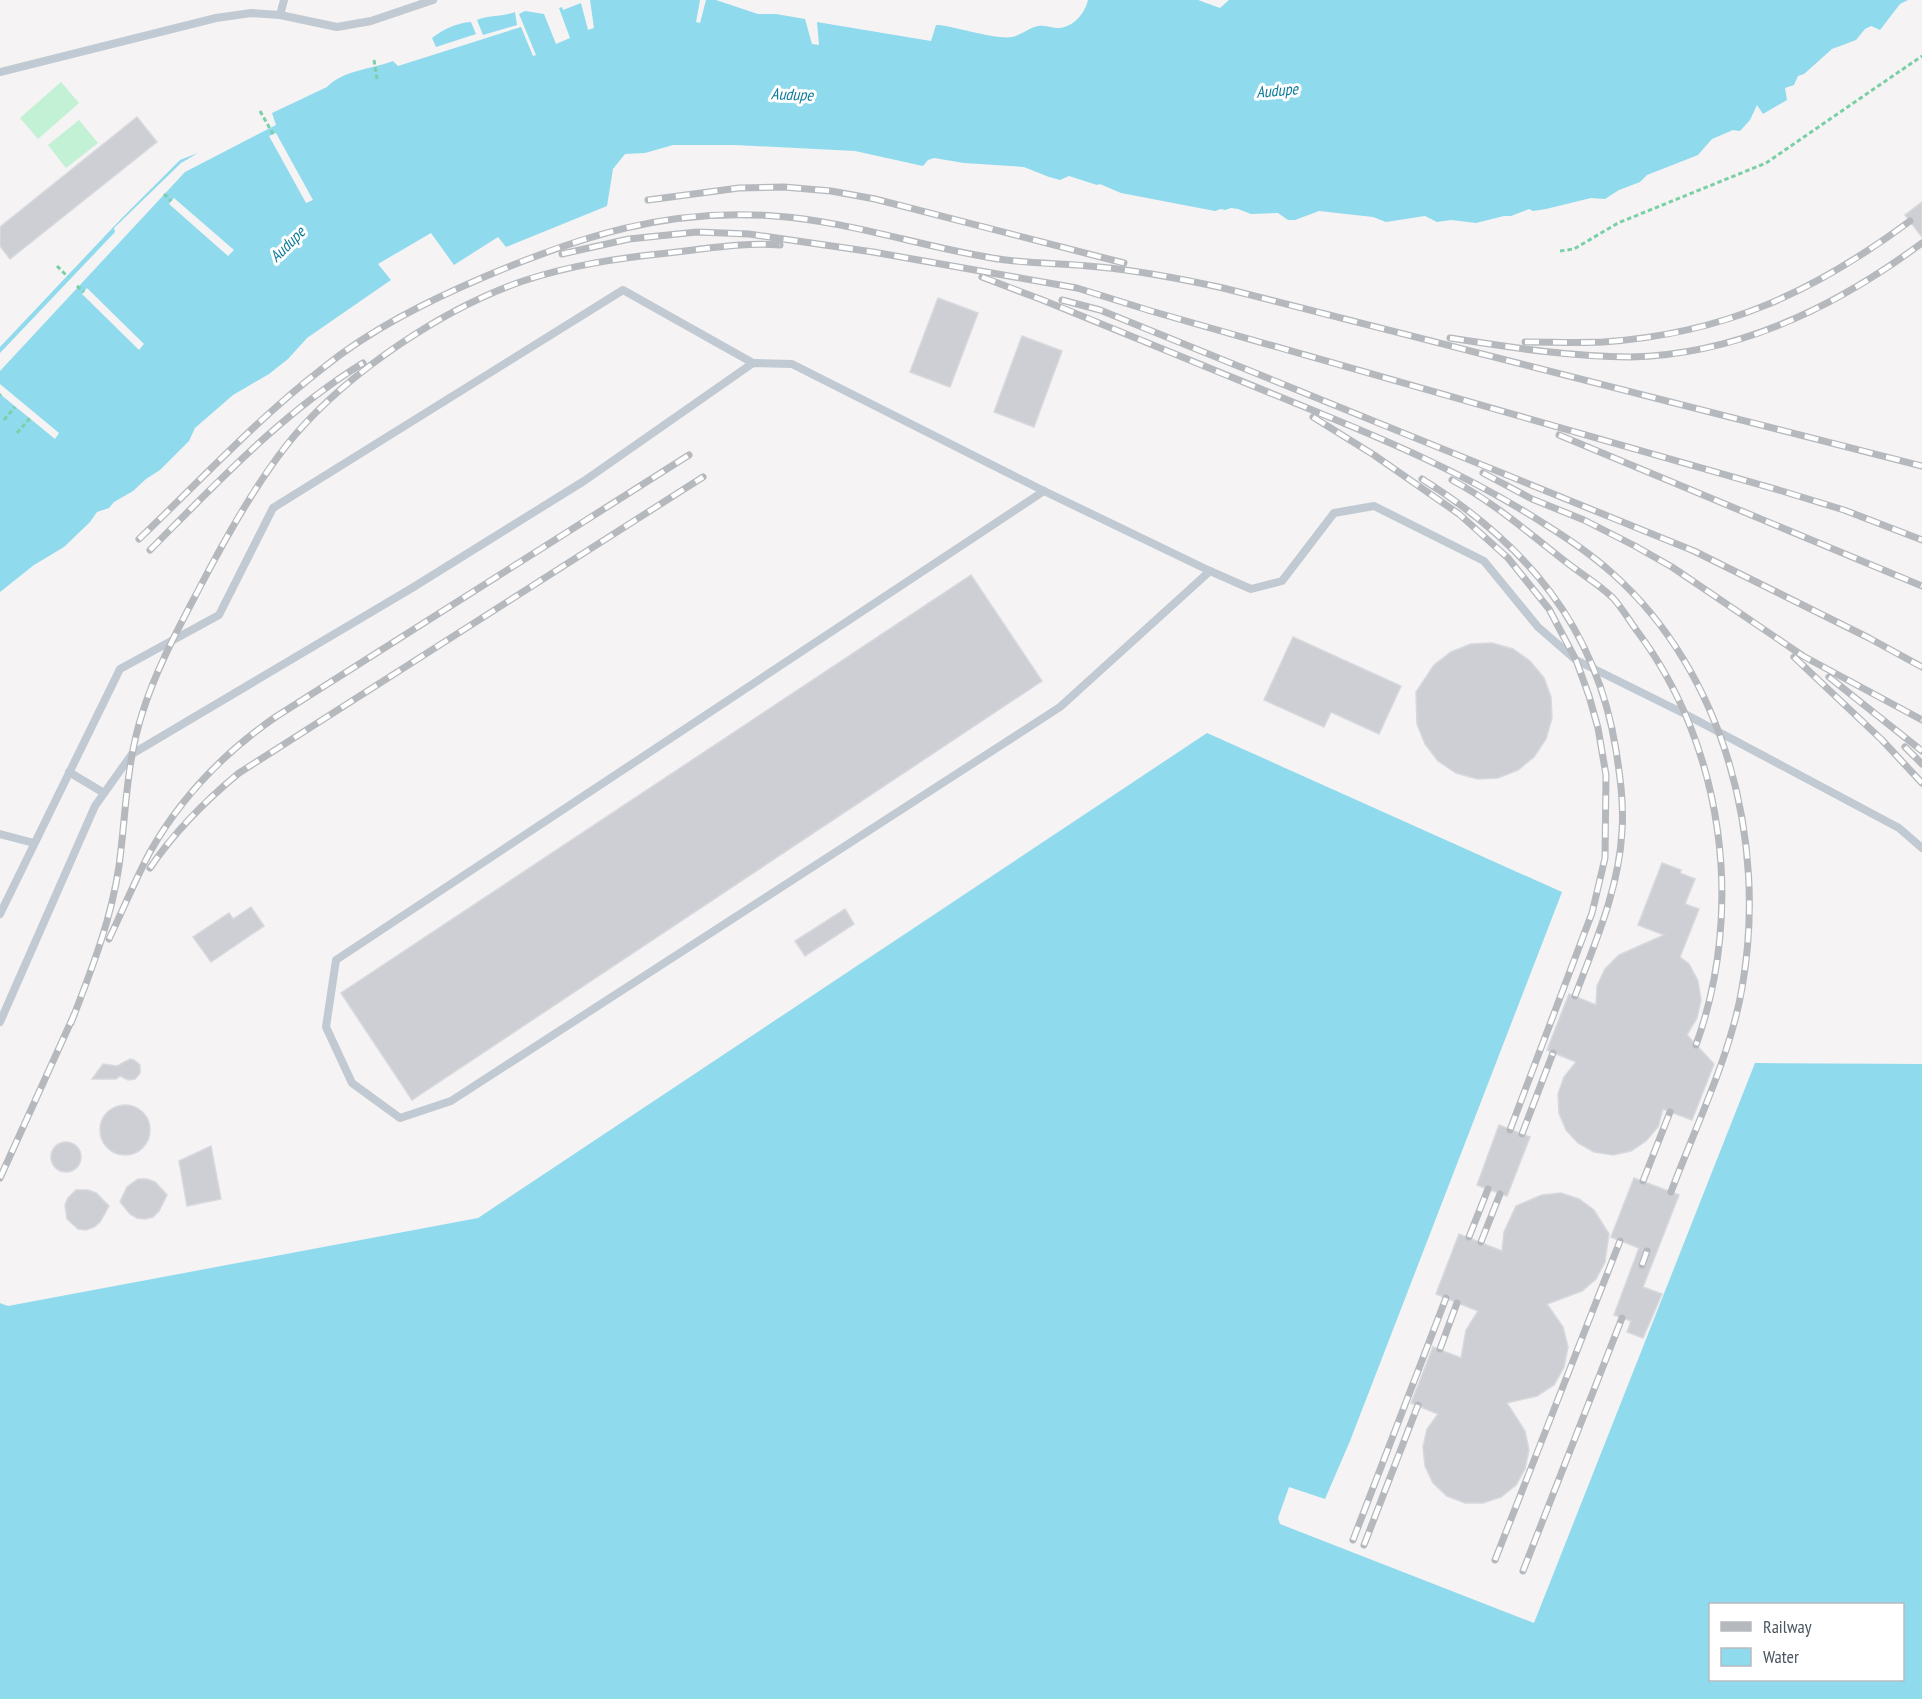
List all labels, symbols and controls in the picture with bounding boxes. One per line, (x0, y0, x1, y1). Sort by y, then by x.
water label: Audupe (1255, 78, 1300, 102)
water label: Audupe (771, 83, 815, 105)
water label: Audupe (265, 221, 310, 266)
legend (1709, 1603, 1904, 1681)
text: Railway (1763, 1615, 1812, 1638)
text: Water (1763, 1645, 1799, 1668)

